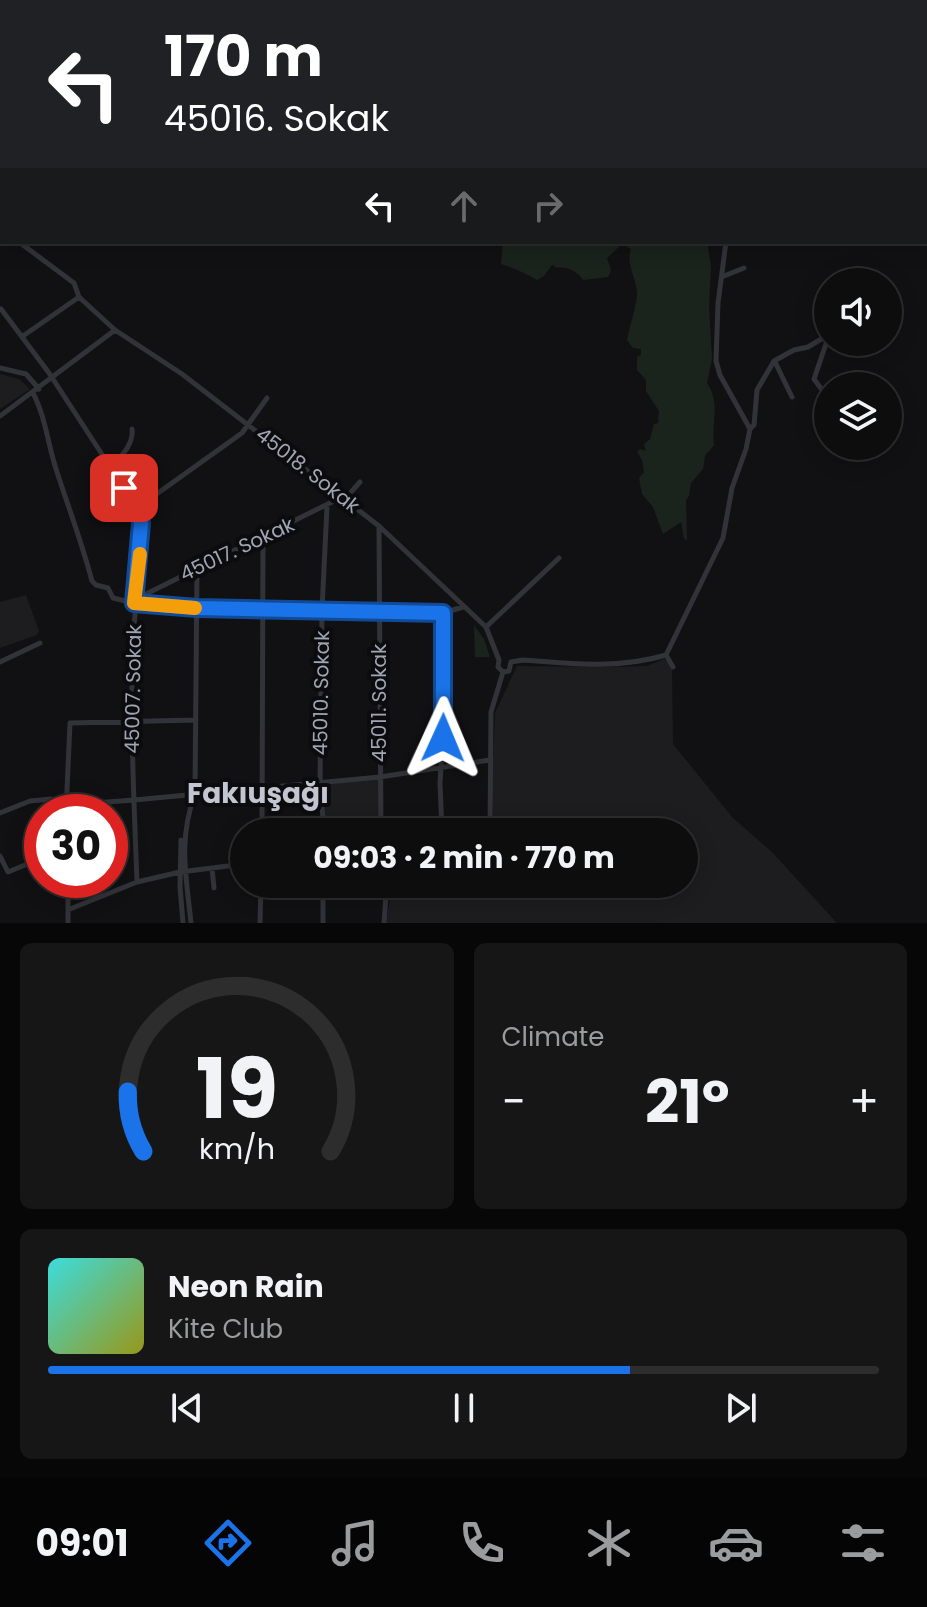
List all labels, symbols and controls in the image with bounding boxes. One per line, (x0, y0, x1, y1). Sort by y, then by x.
text: 170 m (164, 17, 323, 96)
icon: left (32, 32, 136, 136)
text: 45016. Sokak (164, 93, 389, 144)
icon: left (358, 184, 402, 228)
icon: ahead (442, 184, 486, 228)
icon: right (526, 184, 570, 228)
map controls (814, 268, 902, 460)
button: sound (814, 268, 902, 356)
button: layers (814, 372, 902, 460)
street label: 45018. Sokak (250, 421, 366, 520)
pin (90, 454, 158, 522)
icon: arrive (102, 466, 146, 510)
street label: 45017. Sokak (175, 510, 299, 588)
street label: 45007. Sokak (118, 623, 148, 754)
street label: 45010. Sokak (306, 630, 336, 756)
street label: 45011. Sokak (365, 643, 393, 762)
position arrow (401, 696, 485, 780)
district label: Fakıuşağı (187, 774, 329, 813)
speed limit sign: 30 (24, 794, 128, 898)
text: 09:03 · 2 min · 770 m (313, 836, 615, 879)
text: Climate (502, 1019, 604, 1055)
text: 19 (196, 1031, 278, 1147)
text: 21° (645, 1060, 730, 1144)
text: − (502, 1071, 526, 1132)
text: + (849, 1071, 879, 1132)
text: km/h (199, 1129, 275, 1169)
text: Neon Rain (168, 1265, 324, 1308)
text: Kite Club (168, 1311, 283, 1347)
icon: previous (165, 1386, 209, 1430)
icon: pause (442, 1386, 486, 1430)
icon: next (719, 1386, 763, 1430)
icon: directions (200, 1515, 256, 1571)
icon: music (327, 1515, 383, 1571)
icon: phone (454, 1515, 510, 1571)
icon: climate (581, 1515, 637, 1571)
icon: car (708, 1515, 764, 1571)
icon: filters (835, 1515, 891, 1571)
text: 09:01 (36, 1518, 128, 1569)

